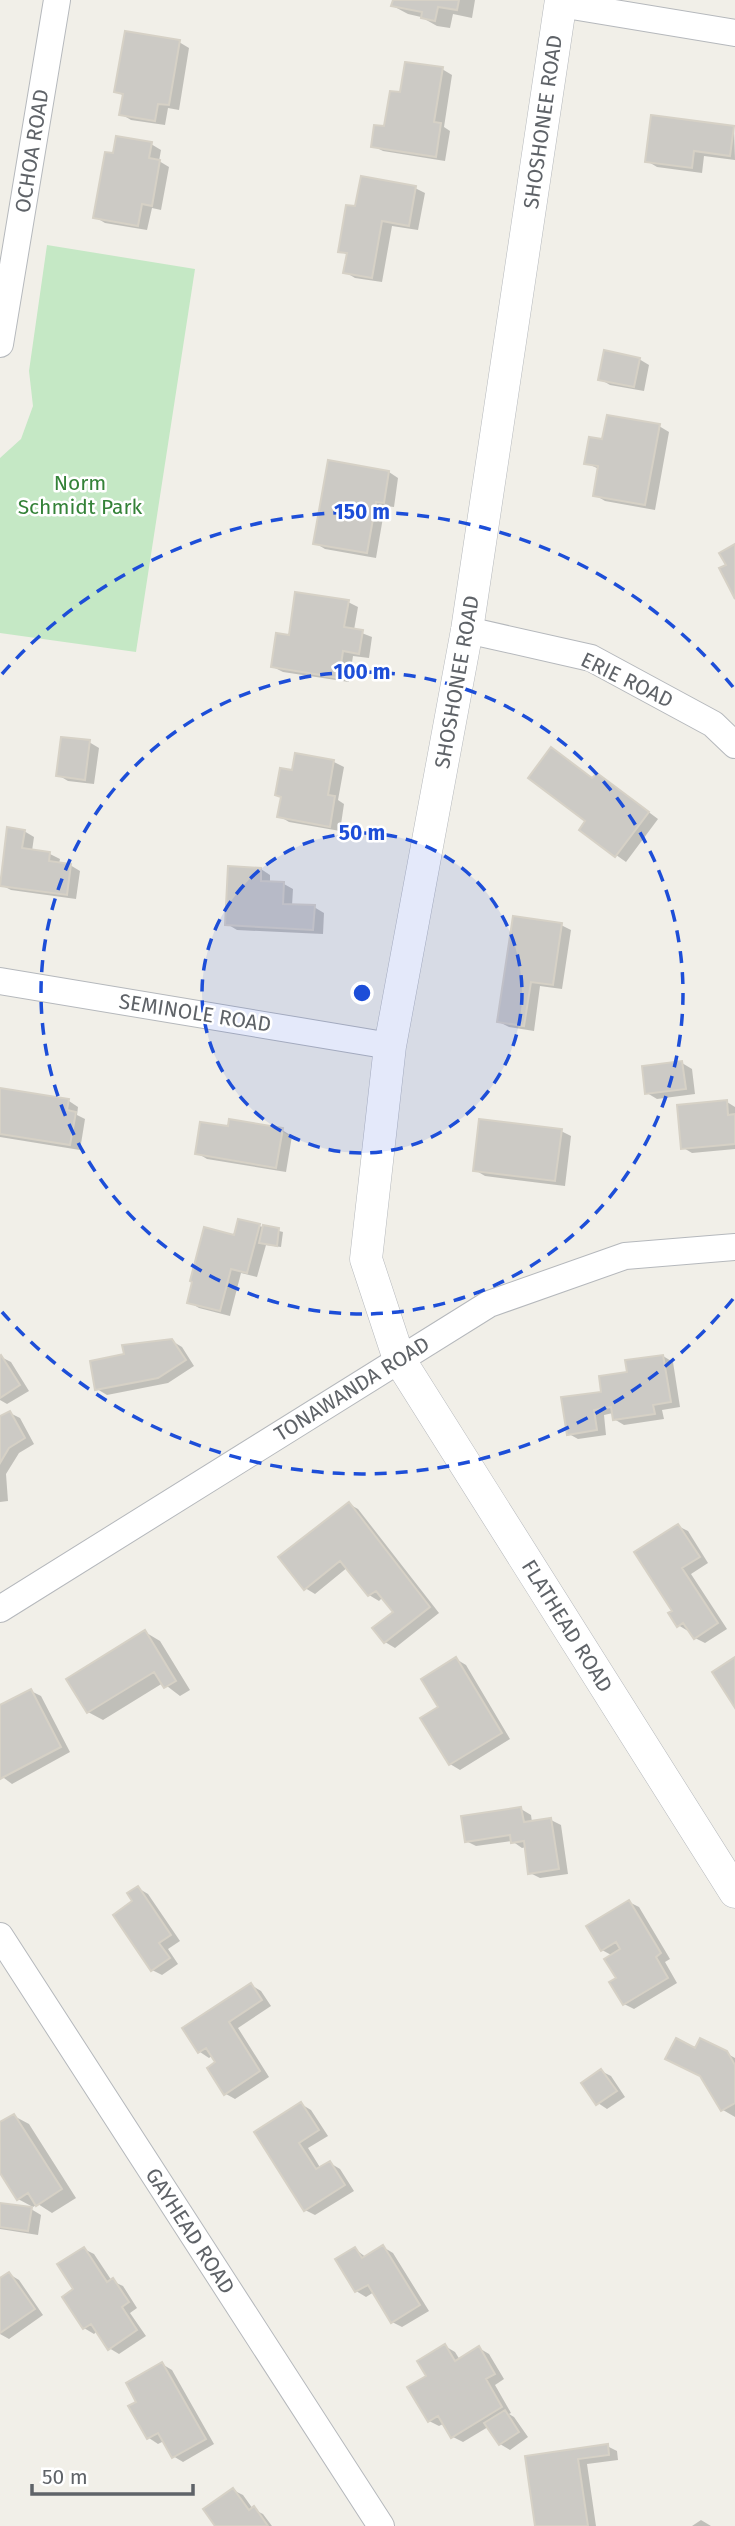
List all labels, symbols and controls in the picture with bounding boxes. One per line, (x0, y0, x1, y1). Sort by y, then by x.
street label: SHOSHONEE ROAD (518, 33, 568, 211)
street label: OCHOA ROAD (9, 87, 55, 215)
park label: Norm Schmidt Park (18, 470, 143, 520)
text: 150 m (334, 499, 390, 525)
street label: SHOSHONEE ROAD (429, 593, 485, 771)
street label: ERIE ROAD (577, 647, 677, 713)
text: 100 m (333, 659, 391, 685)
text: 50 m (339, 820, 385, 846)
centre of rings (350, 981, 374, 1005)
street label: SEMINOLE ROAD (117, 988, 273, 1038)
street label: TONAWANDA ROAD (270, 1331, 434, 1447)
street label: FLATHEAD ROAD (516, 1555, 618, 1697)
street label: GAYHEAD ROAD (140, 2163, 240, 2299)
scale bar (32, 2452, 192, 2496)
text: 50 m (42, 2464, 88, 2490)

